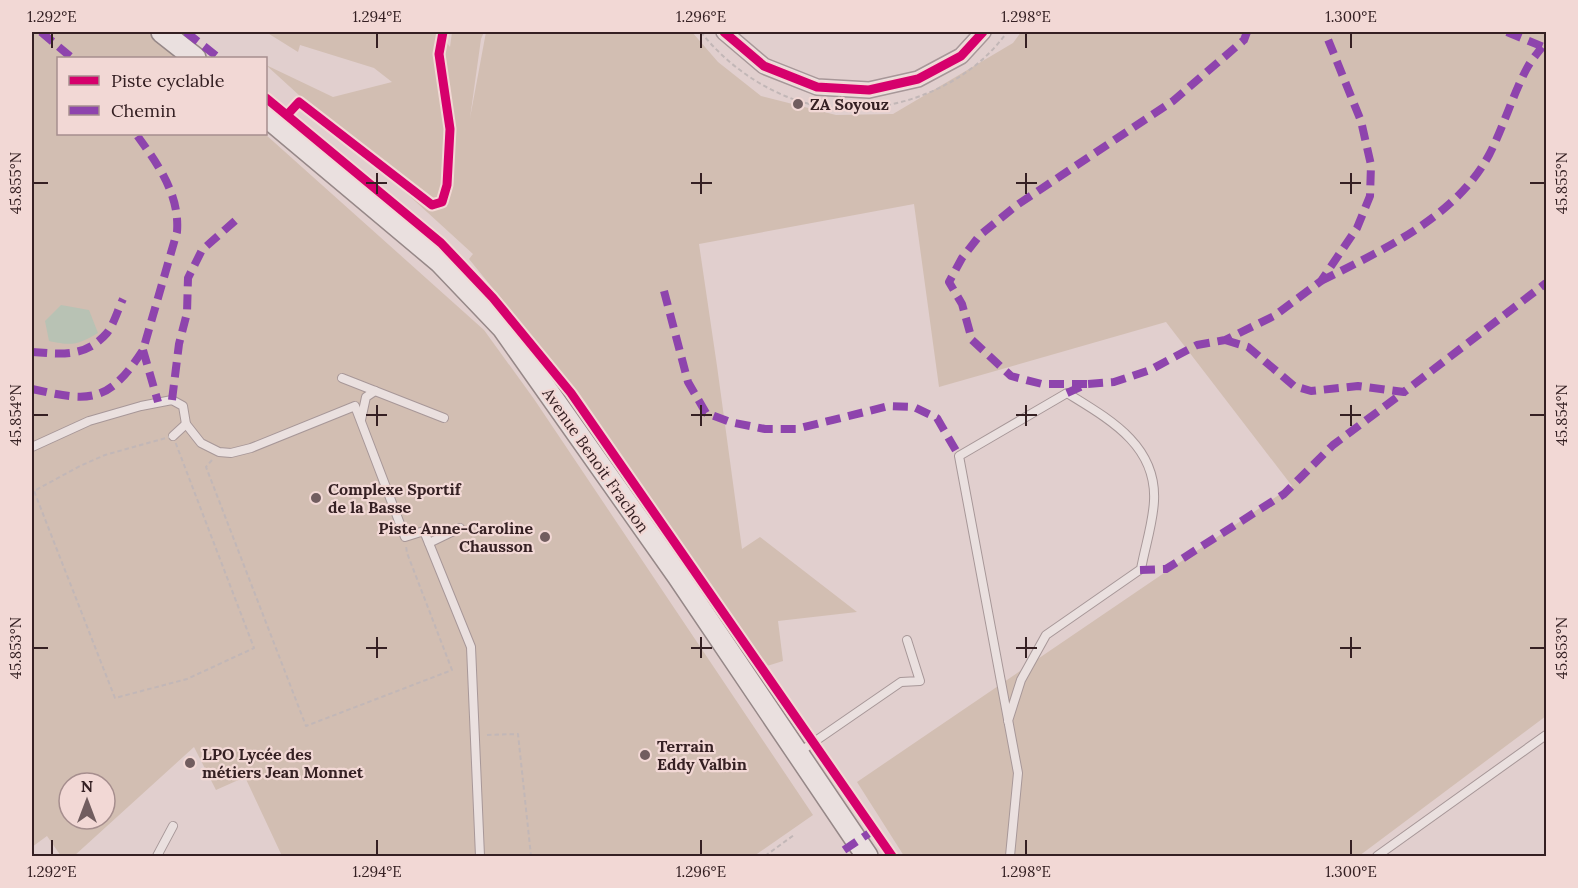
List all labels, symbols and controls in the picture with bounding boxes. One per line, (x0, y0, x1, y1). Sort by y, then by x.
text: 1.292°E (27, 7, 77, 26)
text: 1.294°E (352, 7, 402, 26)
text: 1.296°E (676, 7, 726, 26)
text: 1.298°E (1001, 7, 1051, 26)
text: 1.300°E (1325, 7, 1377, 26)
legend (57, 57, 267, 135)
text: Piste cyclable (111, 69, 225, 92)
place label: ZA Soyouz (810, 94, 889, 114)
marker: ZA Soyouz (791, 97, 805, 111)
text: Chemin (111, 99, 176, 122)
text: 45.855°N (6, 152, 25, 214)
text: 45.855°N (1552, 152, 1571, 214)
street label: Avenue Benoit Frachon (538, 383, 654, 536)
text: 45.854°N (6, 384, 25, 446)
text: 45.854°N (1552, 384, 1571, 446)
place label: Complexe Sportif de la Basse (328, 479, 462, 517)
marker: Complexe Sportif de la Basse (309, 491, 323, 505)
place label: Piste Anne-Caroline Chausson (378, 518, 533, 556)
marker: Piste Anne-Caroline Chausson (538, 530, 552, 544)
text: 45.853°N (6, 617, 25, 679)
text: 45.853°N (1552, 617, 1571, 679)
place label: Terrain Eddy Valbin (657, 736, 747, 774)
place label: LPO Lycée des métiers Jean Monnet (202, 744, 364, 782)
marker: Terrain Eddy Valbin (638, 748, 652, 762)
marker: LPO Lycée des métiers Jean Monnet (183, 756, 197, 770)
north arrow (57, 771, 117, 831)
text: N (81, 776, 93, 796)
text: 1.292°E (27, 862, 77, 881)
text: 1.294°E (352, 862, 402, 881)
text: 1.296°E (676, 862, 726, 881)
text: 1.298°E (1001, 862, 1051, 881)
text: 1.300°E (1325, 862, 1377, 881)

